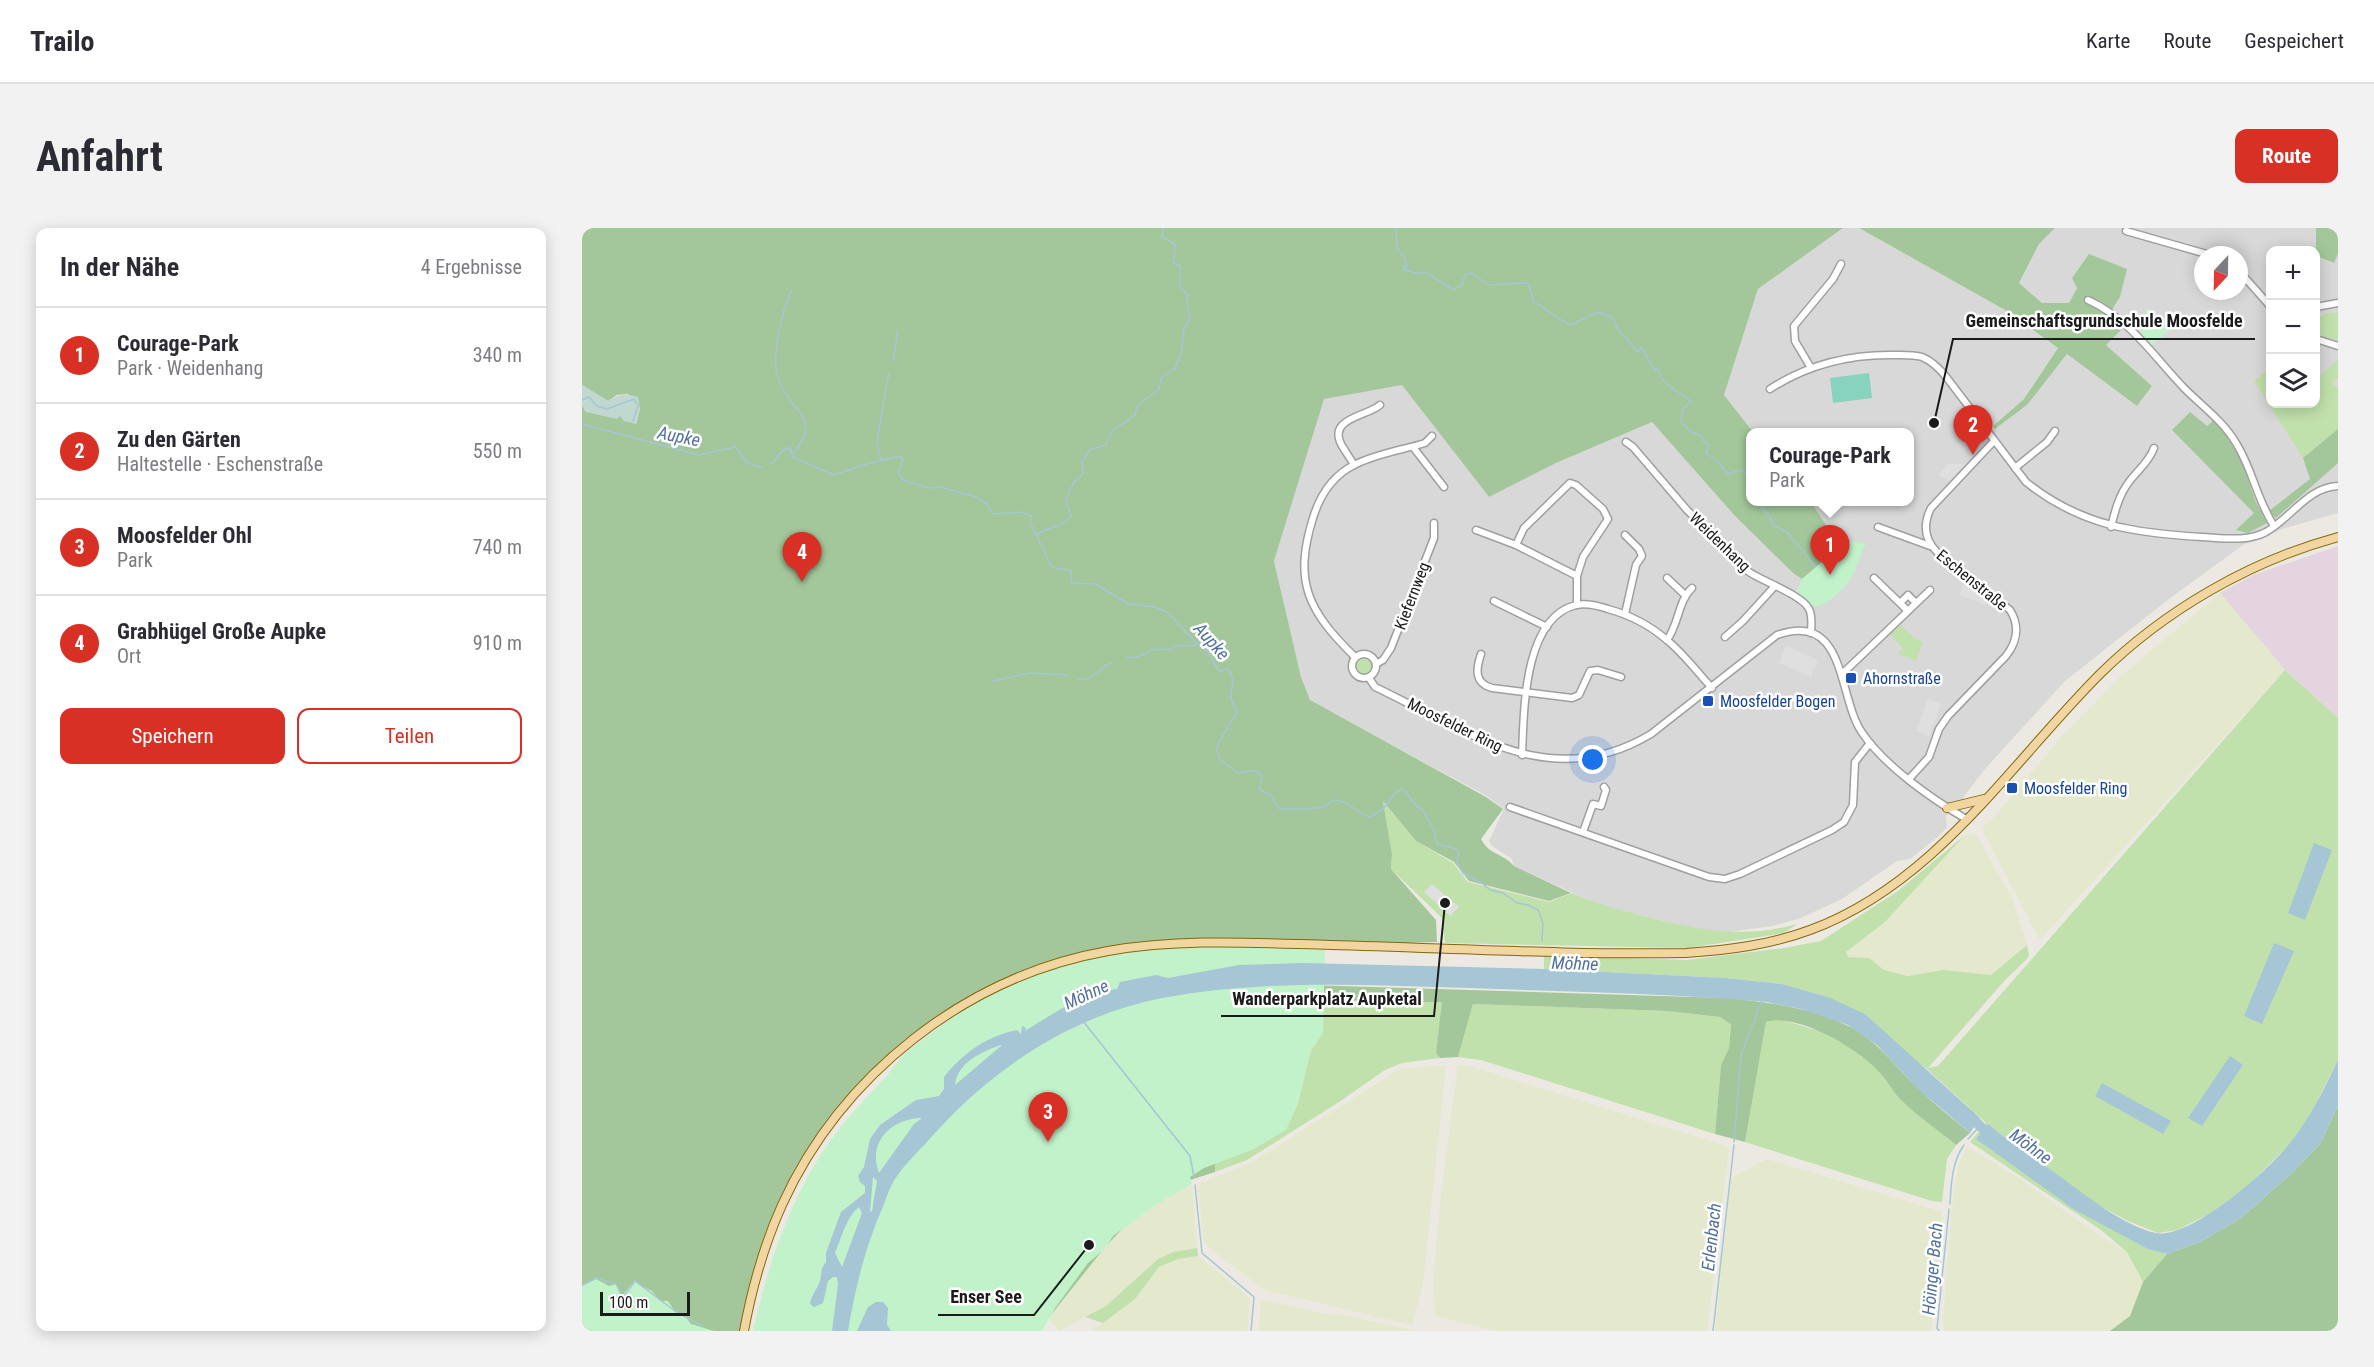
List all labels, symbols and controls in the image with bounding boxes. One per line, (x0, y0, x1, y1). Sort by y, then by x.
text: Trailo (30, 25, 94, 58)
text: Karte (2086, 29, 2130, 53)
text: Route (2163, 29, 2211, 53)
text: Gespeichert (2244, 29, 2344, 53)
button: Route (2235, 129, 2338, 183)
text: Anfahrt (36, 132, 163, 181)
north arrow (2194, 246, 2248, 300)
map controls (2266, 246, 2320, 408)
button: + (2266, 246, 2320, 300)
text: In der Nähe (60, 252, 179, 282)
text: 4 Ergebnisse (421, 255, 522, 279)
button: − (2266, 300, 2320, 354)
callout: Gemeinschaftsgrundschule Moosfelde (1953, 303, 2255, 339)
text: Gemeinschaftsgrundschule Moosfelde (1965, 310, 2243, 331)
text: Courage-Park (117, 331, 239, 356)
text: 1 (74, 343, 85, 367)
text: 340 m (473, 343, 522, 367)
button: layers (2266, 354, 2320, 408)
text: Park · Weidenhang (117, 356, 263, 380)
pin: 2 (1954, 406, 1992, 455)
water label: Aupke (655, 421, 702, 450)
text: Zu den Gärten (117, 427, 241, 452)
popup (1746, 428, 1914, 506)
text: 2 (74, 439, 85, 463)
text: 550 m (473, 439, 522, 463)
text: Courage-Park (1769, 443, 1891, 468)
text: Haltestelle · Eschenstraße (117, 452, 323, 476)
text: Park (1769, 468, 1805, 492)
street label: Weidenhang (1686, 508, 1754, 576)
text: Moosfelder Ohl (117, 523, 252, 548)
pin: 1 (1810, 526, 1850, 575)
pin: 4 (782, 532, 822, 582)
text: 3 (74, 535, 85, 559)
text: 740 m (473, 535, 522, 559)
street label: Eschenstraße (1933, 546, 2011, 614)
text: Park (117, 548, 153, 572)
street label: Kiefernweg (1390, 560, 1434, 632)
water label: Aupke (1189, 617, 1234, 664)
text: Grabhügel Große Aupke (117, 619, 326, 644)
text: 4 (74, 631, 85, 655)
text: 910 m (473, 631, 522, 655)
text: Ort (117, 644, 142, 668)
place label: Ahornstraße (1863, 669, 1941, 688)
marker: Ahornstraße (1844, 671, 1858, 685)
place label: Moosfelder Bogen (1720, 692, 1835, 711)
street label: Moosfelder Ring (1404, 694, 1506, 756)
marker: Moosfelder Bogen (1701, 694, 1715, 708)
button: Speichern (60, 708, 285, 764)
button: Teilen (297, 708, 522, 764)
your location (1578, 745, 1607, 774)
place label: Moosfelder Ring (2024, 779, 2127, 798)
marker: Moosfelder Ring (2005, 781, 2019, 795)
water label: Möhne (1551, 952, 1599, 974)
water label: Möhne (1060, 975, 1112, 1013)
callout: Wanderparkplatz Aupketal (1221, 980, 1434, 1016)
text: Wanderparkplatz Aupketal (1232, 988, 1422, 1009)
pin: 3 (1028, 1092, 1068, 1142)
water label: Möhne (2006, 1124, 2056, 1168)
water label: Erlenbach (1697, 1202, 1725, 1272)
water label: Höinger Bach (1918, 1222, 1946, 1316)
callout: Enser See (938, 1279, 1034, 1315)
text: Enser See (950, 1286, 1022, 1307)
scale bar (600, 1289, 690, 1316)
text: 100 m (609, 1293, 648, 1312)

